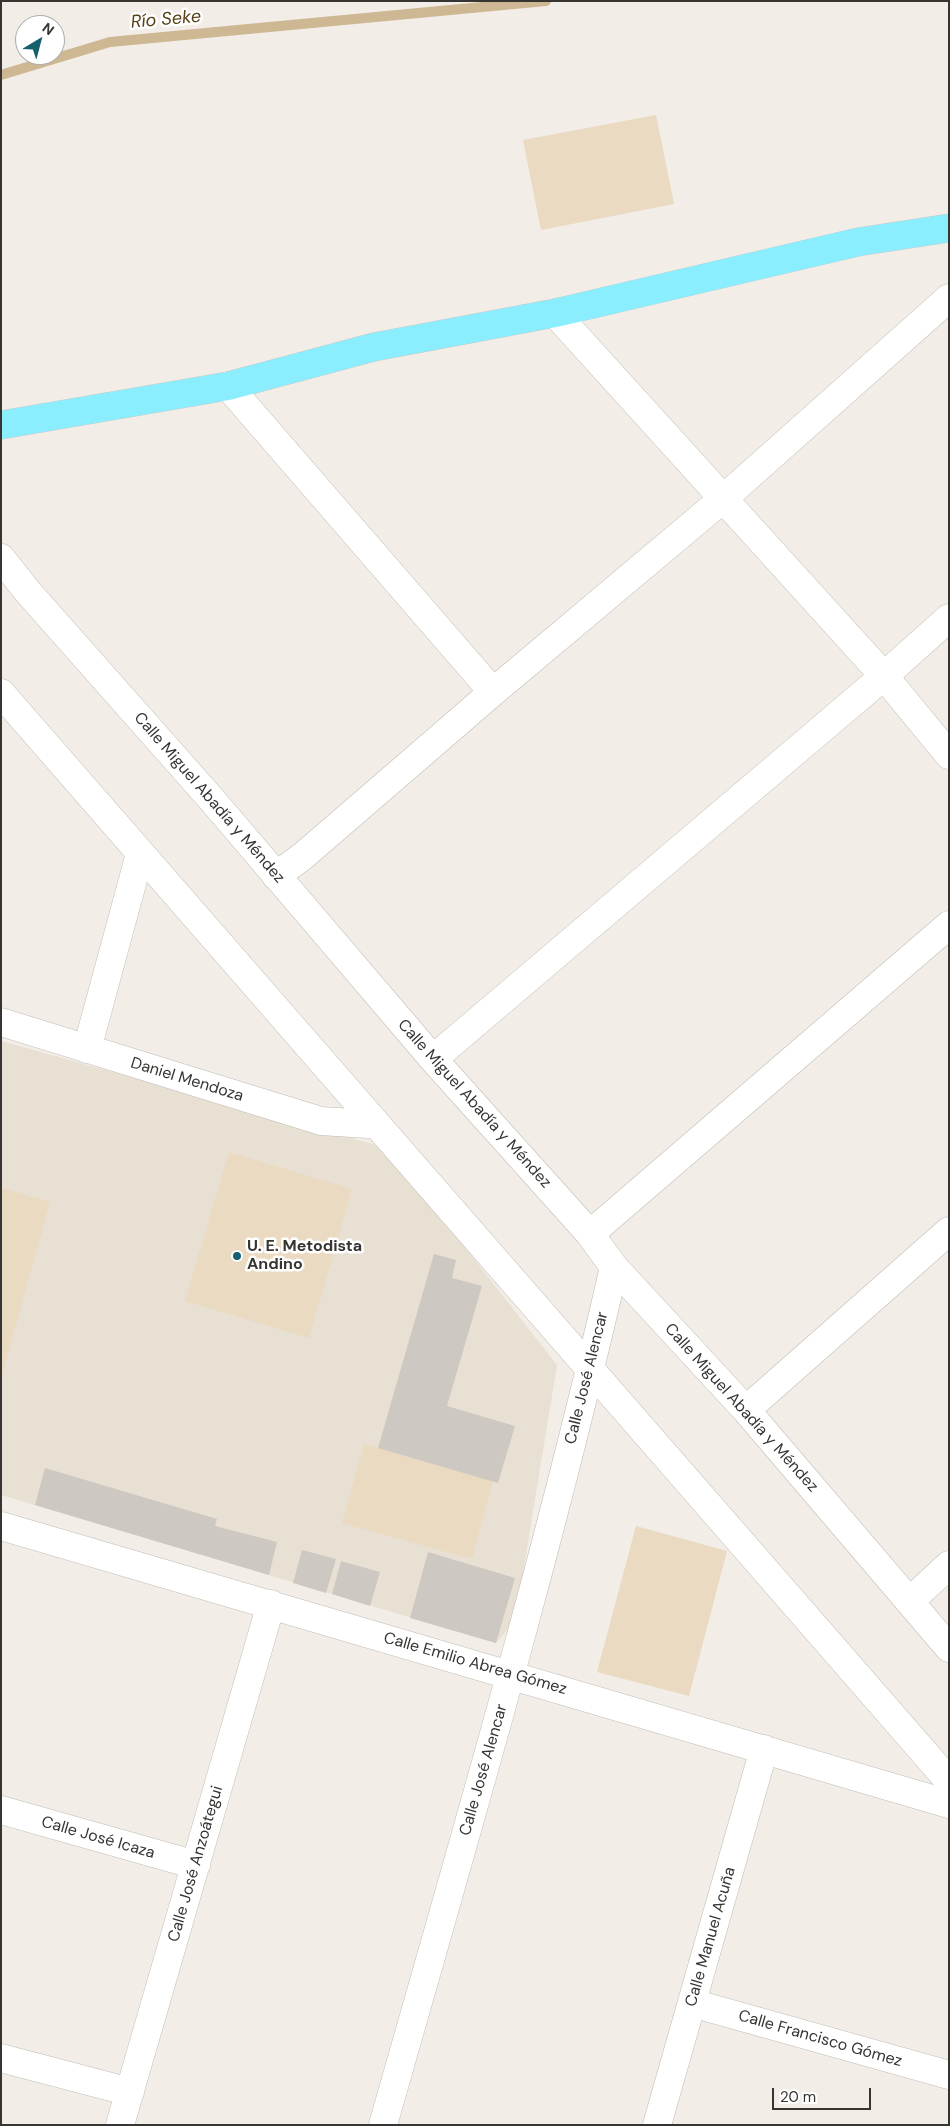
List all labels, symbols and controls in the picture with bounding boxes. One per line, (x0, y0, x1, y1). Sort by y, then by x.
water label: Río Seke (130, 6, 202, 34)
north arrow (15, 15, 65, 65)
text: N (39, 19, 58, 39)
street label: Calle Miguel Abadía y Méndez (130, 709, 288, 887)
street label: Calle Miguel Abadía y Méndez (393, 1016, 555, 1192)
street label: Daniel Mendoza (128, 1054, 246, 1106)
place label: U. E. Metodista Andino (247, 1237, 362, 1275)
marker: U. E. Metodista Andino (231, 1250, 243, 1262)
street label: Calle José Alencar (561, 1310, 613, 1446)
street label: Calle Miguel Abadía y Méndez (660, 1320, 822, 1496)
street label: Calle Emilio Abrea Gómez (381, 1629, 569, 1699)
street label: Calle José Alencar (456, 1702, 512, 1838)
street label: Calle José Anzoátegui (164, 1784, 228, 1944)
street label: Calle José Icaza (39, 1813, 157, 1863)
street label: Calle Manuel Acuña (682, 1865, 740, 2009)
street label: Calle Francisco Gómez (736, 2006, 904, 2072)
scale bar (775, 2078, 874, 2110)
text: 20 m (780, 2087, 816, 2107)

